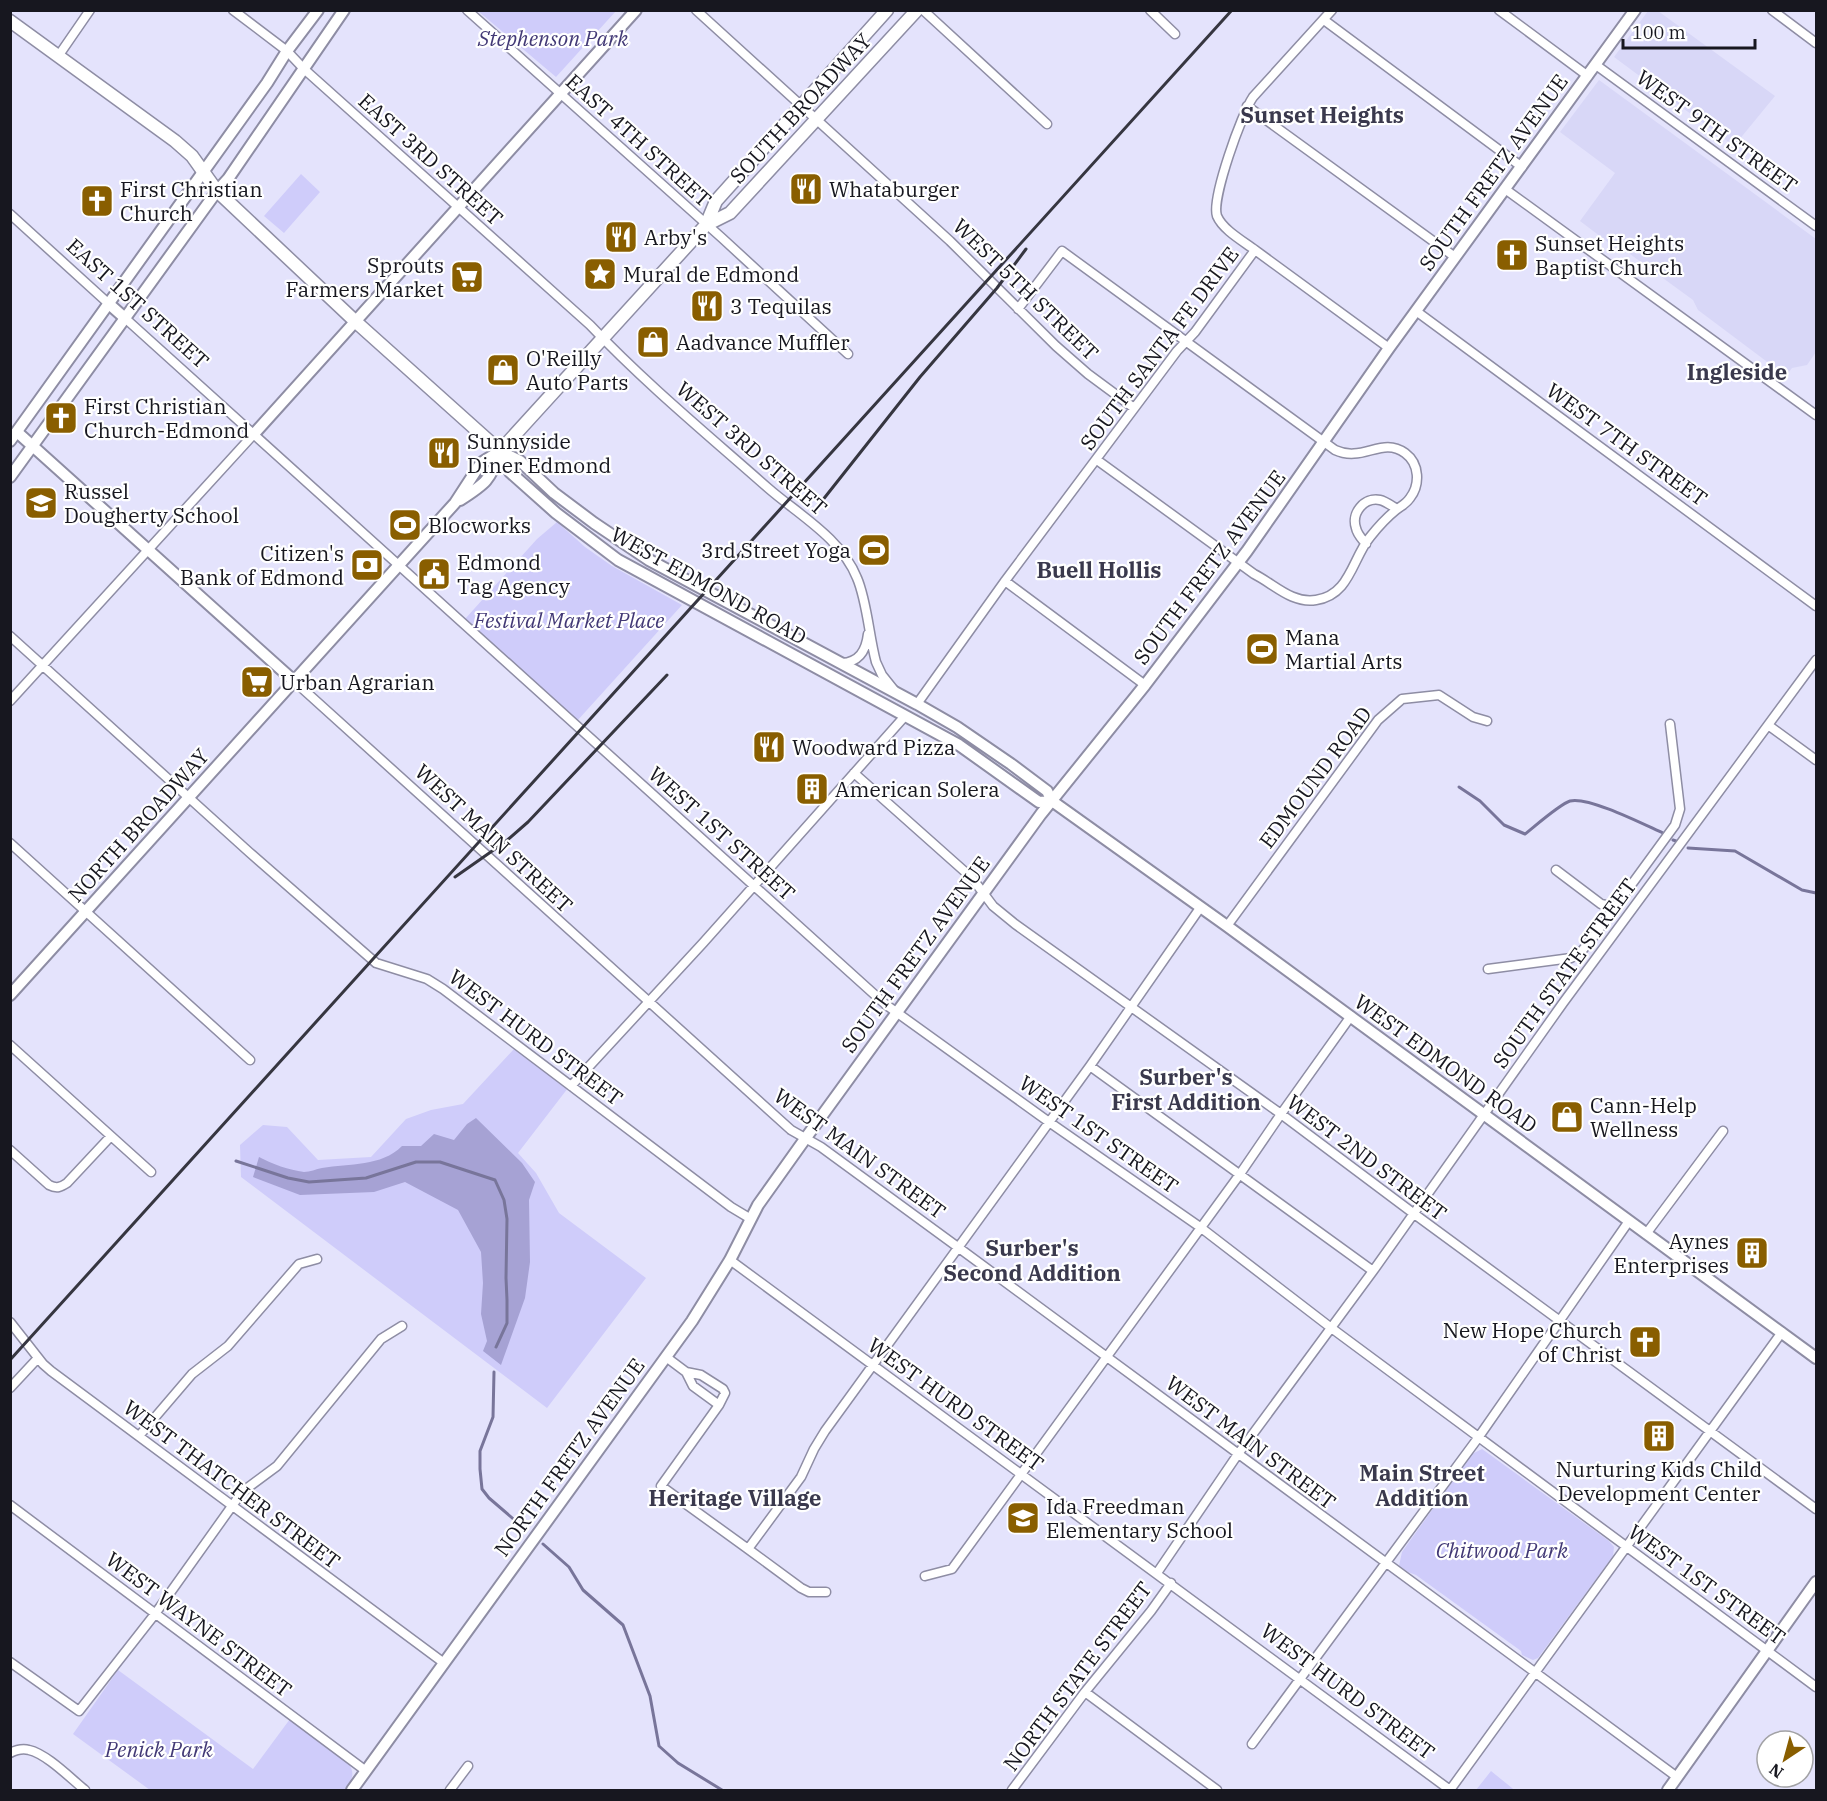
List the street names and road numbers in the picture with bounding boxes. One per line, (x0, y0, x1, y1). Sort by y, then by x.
street label: SOUTH BROADWAY (723, 27, 877, 189)
street label: WEST 9TH STREET (1631, 63, 1803, 199)
street label: EAST 4TH STREET (560, 67, 718, 213)
street label: SOUTH FRETZ AVENUE (1412, 68, 1574, 276)
street label: EAST 3RD STREET (353, 87, 509, 231)
street label: WEST 5TH STREET (947, 212, 1105, 366)
street label: EAST 1ST STREET (61, 232, 215, 374)
street label: SOUTH SANTA FE DRIVE (1073, 241, 1245, 455)
street label: WEST 3RD STREET (671, 375, 833, 521)
street label: WEST 7TH STREET (1541, 376, 1713, 512)
street label: SOUTH FRETZ AVENUE (1127, 464, 1291, 670)
street label: WEST EDMOND ROAD (606, 519, 812, 651)
street label: EDMOUND ROAD (1252, 700, 1378, 854)
street label: NORTH BROADWAY (61, 742, 215, 908)
street label: WEST MAIN STREET (409, 757, 579, 919)
street label: WEST 1ST STREET (643, 760, 801, 906)
street label: SOUTH FRETZ AVENUE (834, 850, 996, 1058)
street label: SOUTH STATE STREET (1486, 872, 1642, 1074)
street label: WEST HURD STREET (443, 962, 629, 1112)
street label: WEST EDMOND ROAD (1349, 987, 1543, 1139)
street label: WEST 1ST STREET (1014, 1069, 1184, 1199)
street label: WEST MAIN STREET (768, 1081, 952, 1225)
street label: WEST 2ND STREET (1281, 1088, 1453, 1226)
street label: WEST HURD STREET (863, 1331, 1049, 1477)
street label: NORTH FRETZ AVENUE (488, 1352, 650, 1562)
street label: WEST MAIN STREET (1160, 1369, 1342, 1515)
street label: WEST THATCHER STREET (118, 1393, 346, 1575)
street label: WEST 1ST STREET (1623, 1517, 1791, 1651)
street label: WEST WAYNE STREET (100, 1545, 298, 1703)
street label: NORTH STATE STREET (996, 1576, 1158, 1776)
street label: WEST HURD STREET (1255, 1616, 1441, 1766)

